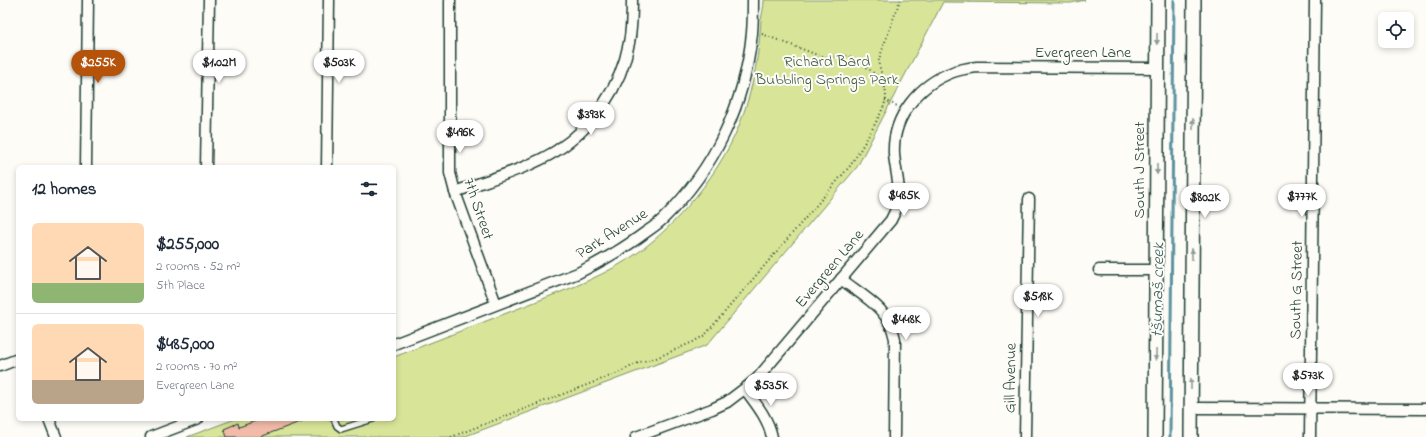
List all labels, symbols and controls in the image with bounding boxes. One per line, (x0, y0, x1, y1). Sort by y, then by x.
map controls (1378, 12, 1414, 48)
button: locate (1378, 12, 1414, 48)
one-way arrow (1154, 33, 1160, 46)
street label: Evergreen Lane (1035, 41, 1132, 65)
pin: $255K (70, 50, 126, 84)
pin: $1.02M (186, 50, 252, 84)
pin: $503K (311, 50, 367, 84)
park label: Richard Bard Bubbling Springs Park (754, 50, 900, 92)
text: $255K (80, 53, 116, 72)
text: $1.02M (202, 53, 236, 72)
text: $503K (323, 53, 355, 72)
pin: $393K (563, 102, 619, 136)
text: $393K (577, 105, 605, 124)
one-way arrow (1190, 117, 1196, 130)
pin: $496K (432, 120, 488, 154)
street label: South J Street (1128, 121, 1152, 218)
text: $496K (445, 123, 475, 142)
one-way arrow (1154, 163, 1160, 176)
street label: 7th Street (456, 175, 500, 244)
text: 12 homes (32, 177, 96, 202)
icon: filters (358, 178, 380, 200)
pin: $485K (876, 183, 932, 217)
pin: $777K (1274, 184, 1330, 218)
pin: $802K (1177, 185, 1233, 219)
text: $485K (888, 186, 920, 205)
text: $777K (1287, 187, 1317, 206)
text: $802K (1189, 188, 1221, 207)
street label: Park Avenue (571, 202, 653, 266)
street label: Evergreen Lane (790, 224, 871, 314)
text: $255,000 (156, 232, 219, 257)
icon: home (64, 239, 112, 287)
street label: South G Street (1284, 240, 1310, 340)
water label: tšumaš creek (1145, 241, 1171, 338)
one-way arrow (1189, 247, 1195, 260)
text: 2 rooms · 52 m² (156, 257, 240, 276)
text: 5th Place (156, 276, 205, 295)
pin: $518K (1010, 284, 1066, 318)
text: $518K (1023, 287, 1053, 306)
pin: $448K (878, 307, 934, 341)
text: $448K (891, 310, 921, 329)
text: $485,000 (156, 332, 214, 357)
icon: home (64, 340, 112, 388)
street label: Gill Avenue (998, 342, 1024, 413)
one-way arrow (1153, 349, 1159, 362)
text: 2 rooms · 70 m² (156, 357, 237, 376)
pin: $573K (1280, 363, 1336, 397)
text: $573K (1292, 366, 1324, 385)
pin: $535K (743, 373, 799, 407)
text: Evergreen Lane (156, 376, 234, 395)
text: $535K (754, 376, 788, 395)
one-way arrow (1188, 377, 1194, 390)

